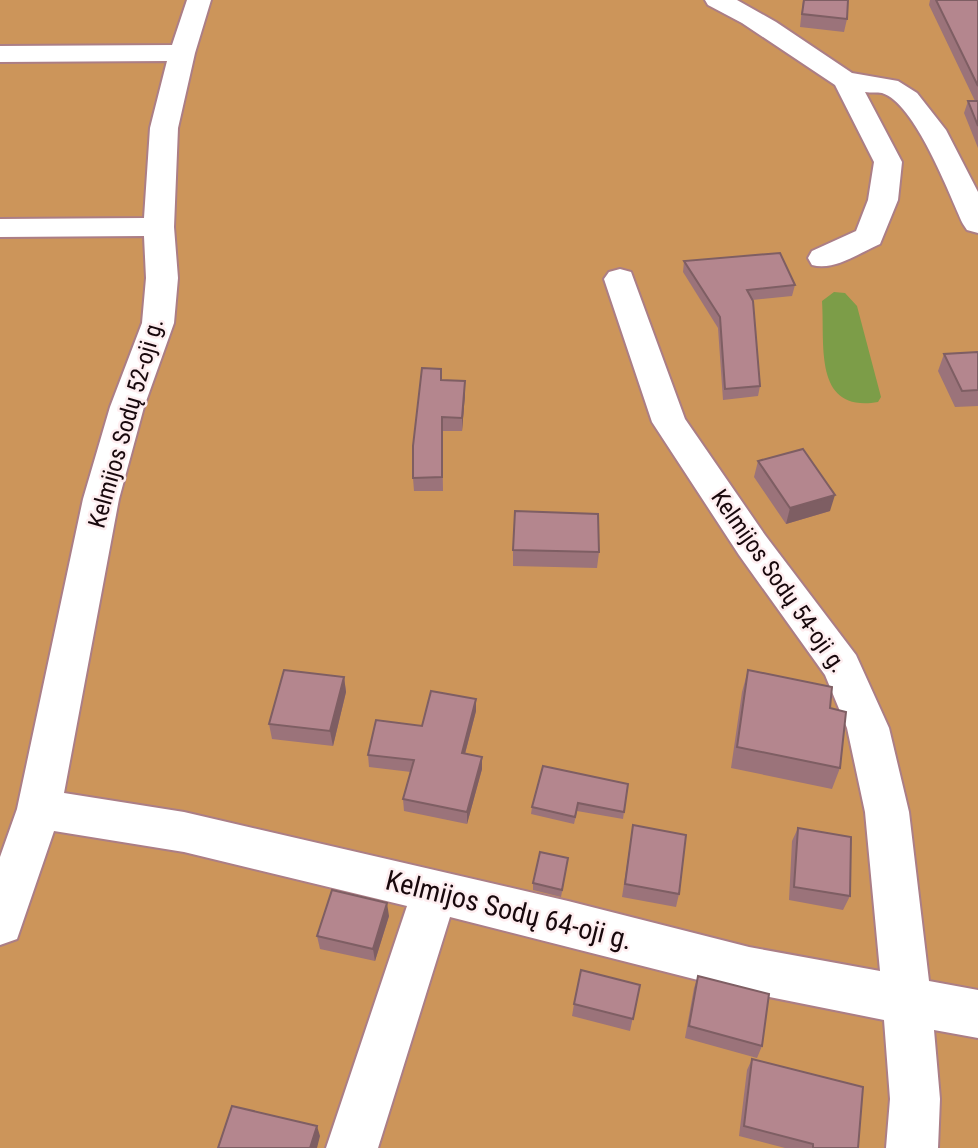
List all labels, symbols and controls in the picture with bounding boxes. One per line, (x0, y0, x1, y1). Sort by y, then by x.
street label: Kelmijos Sodų 52-oji g. (83, 315, 169, 531)
street label: Kelmijos Sodų 54-oji g. (705, 484, 853, 678)
street label: Kelmijos Sodų 64-oji g. (382, 863, 636, 957)

